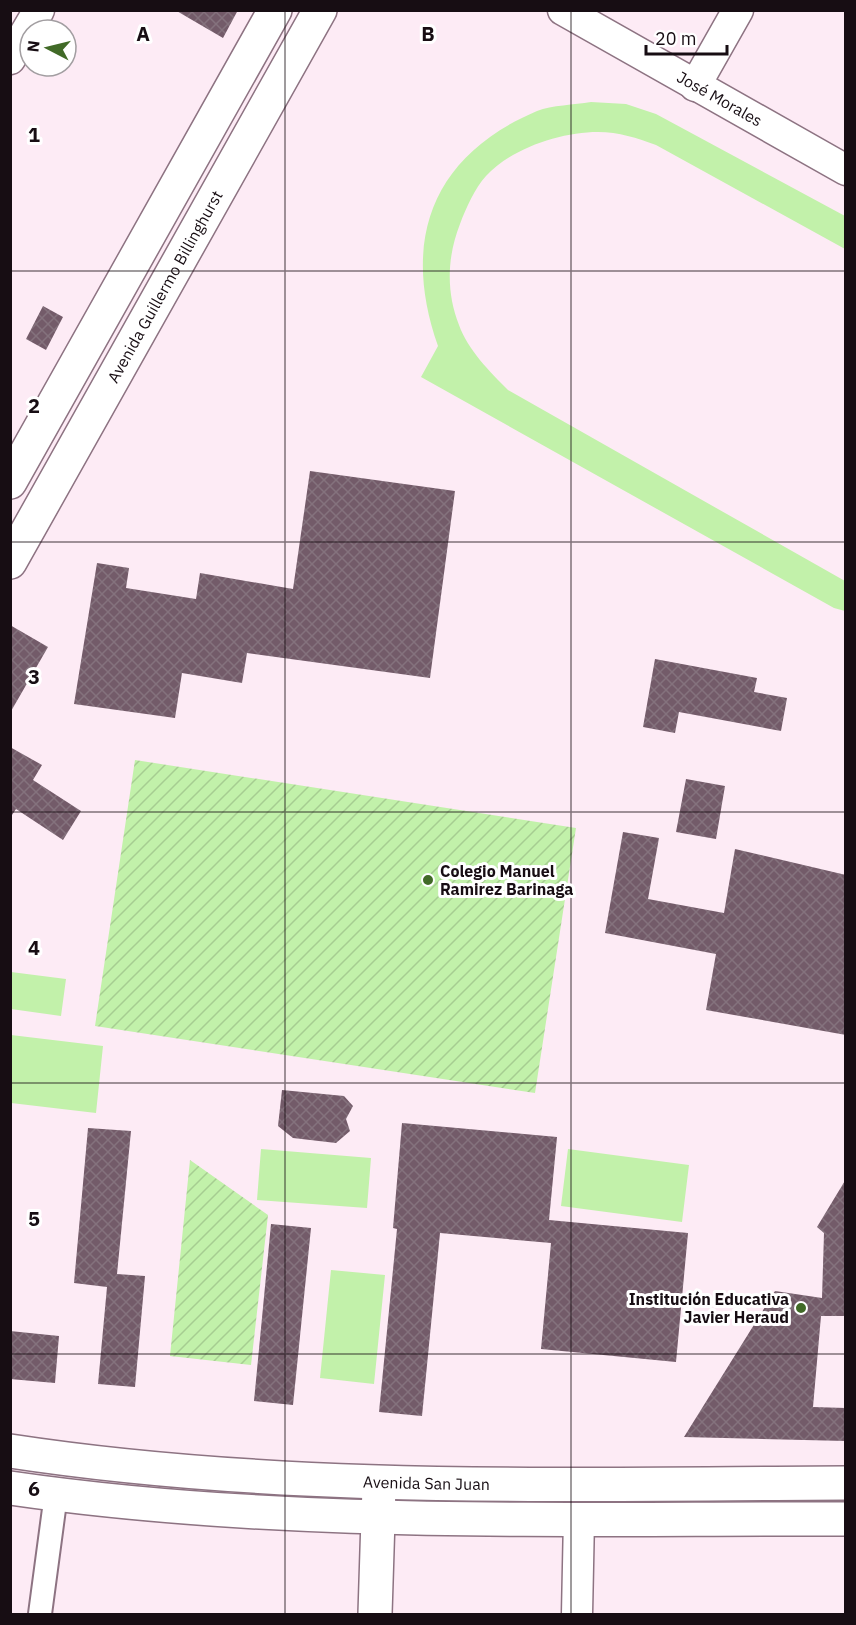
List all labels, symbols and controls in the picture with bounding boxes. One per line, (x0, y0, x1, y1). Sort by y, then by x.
north arrow (18, 18, 78, 78)
scale bar (646, 18, 727, 56)
text: A (136, 20, 150, 47)
text: B (421, 20, 435, 47)
text: 20 m (655, 27, 697, 50)
text: N (22, 39, 44, 53)
street label: José Morales (674, 67, 766, 131)
text: 1 (28, 121, 40, 148)
street label: Avenida Guillermo Billinghurst (103, 187, 227, 386)
text: 2 (28, 392, 40, 419)
text: 3 (28, 663, 40, 690)
place label: Colegio Manuel Ramirez Barinaga (440, 861, 573, 899)
marker: Colegio Manuel Ramirez Barinaga (421, 873, 435, 887)
text: 4 (28, 934, 40, 961)
text: 5 (28, 1205, 40, 1232)
place label: Institución Educativa Javier Heraud (629, 1289, 789, 1327)
marker: Institución Educativa Javier Heraud (794, 1301, 808, 1315)
street label: Avenida San Juan (363, 1471, 490, 1494)
text: 6 (28, 1475, 40, 1502)

